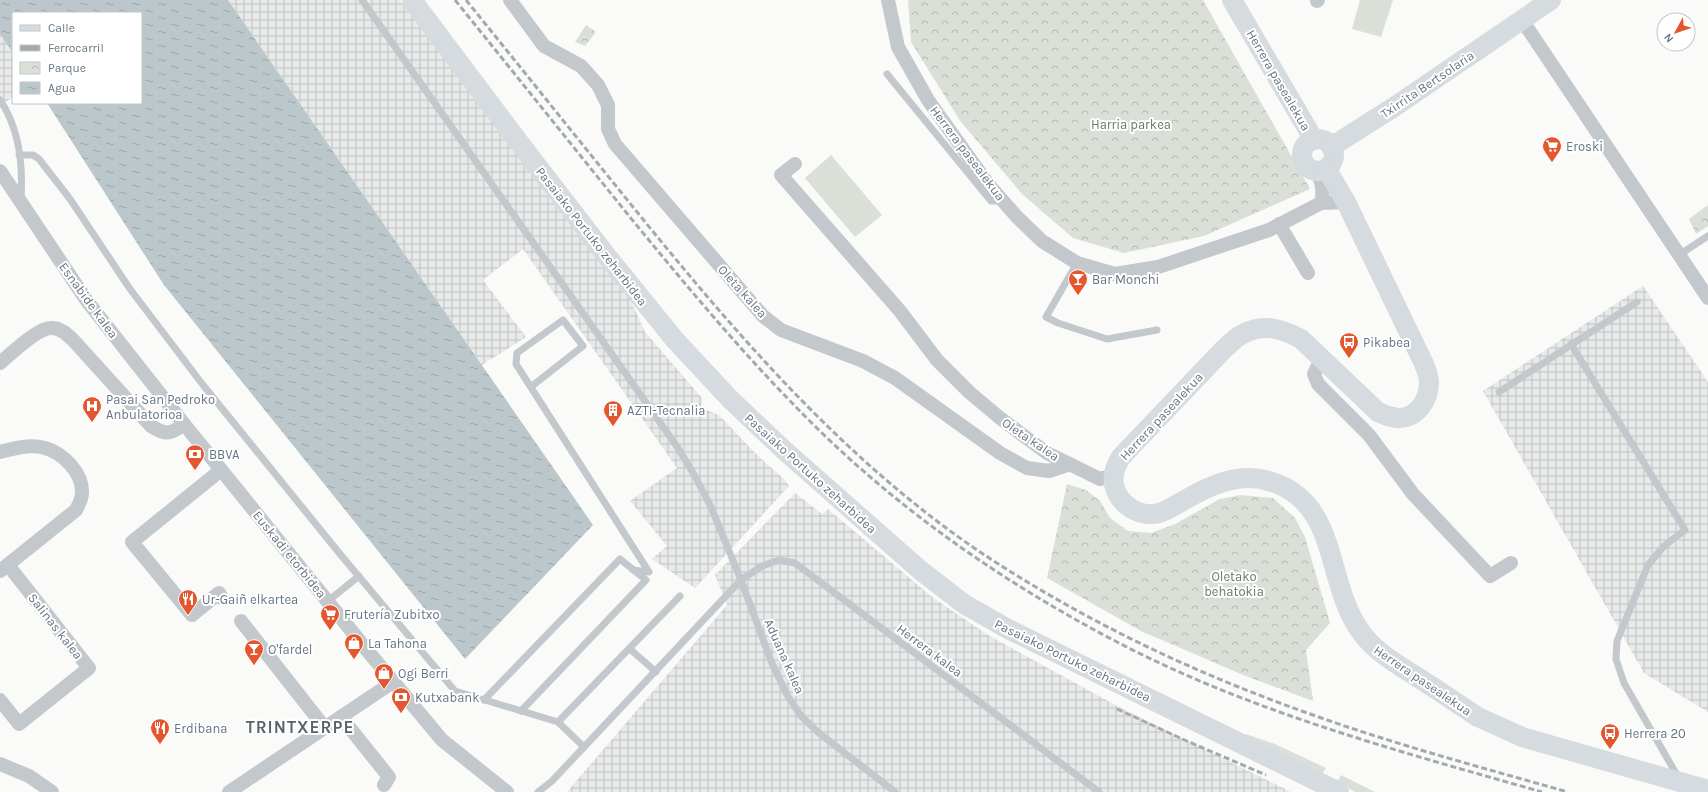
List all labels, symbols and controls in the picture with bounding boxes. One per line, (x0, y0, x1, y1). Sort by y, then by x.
legend (12, 12, 142, 104)
north arrow (1656, 12, 1696, 52)
text: Calle (48, 21, 75, 35)
street label: Herrera pasealekua (1243, 27, 1314, 134)
text: N (1661, 31, 1676, 45)
text: Ferrocarril (48, 41, 104, 55)
street label: Txirrita Bertsolaria (1378, 48, 1477, 121)
text: Parque (48, 61, 86, 75)
text: Agua (48, 81, 76, 95)
street label: Herrera pasealekua (927, 103, 1008, 204)
park label: Harria parkea (1091, 117, 1171, 132)
supermarket icon: Eroski (1541, 135, 1563, 163)
place label: Eroski (1566, 139, 1603, 154)
street label: Pasaiako Portuko zeharbidea (533, 164, 650, 309)
street label: Esnabide kalea (56, 259, 121, 341)
street label: Oleta kalea (715, 262, 770, 321)
bar icon: Bar Monchi (1067, 268, 1089, 296)
place label: Bar Monchi (1092, 272, 1159, 287)
bus stop icon: Pikabea (1338, 331, 1360, 359)
place label: Pikabea (1363, 335, 1410, 350)
street label: Herrera pasealekua (1117, 369, 1206, 463)
place label: Pasai San Pedroko Anbulatorioa (106, 392, 215, 422)
hospital icon: Pasai San Pedroko Anbulatorioa (81, 395, 103, 423)
building icon: AZTI-Tecnalia (602, 399, 624, 427)
place label: AZTI-Tecnalia (627, 403, 705, 418)
street label: Pasaiako Portuko zeharbidea (742, 410, 880, 536)
street label: Oleta kalea (999, 415, 1062, 464)
bank icon: BBVA (184, 443, 206, 471)
place label: BBVA (209, 447, 240, 462)
street label: Euskadi etorbidea (250, 508, 329, 601)
park label: Oletako behatokia (1204, 569, 1264, 599)
restaurant icon: Ur-Gaiñ elkartea (177, 588, 199, 616)
street label: Salinas kalea (25, 590, 86, 662)
place label: Ur-Gaiñ elkartea (202, 592, 298, 607)
supermarket icon: Frutería Zubitxo (319, 603, 341, 631)
place label: Frutería Zubitxo (344, 607, 440, 622)
street label: Aduana kalea (761, 616, 808, 696)
street label: Pasaiako Portuko zeharbidea (992, 616, 1153, 705)
street label: Herrera kalea (894, 621, 965, 680)
shop icon: La Tahona (343, 632, 365, 660)
place label: La Tahona (368, 636, 427, 651)
bar icon: O'fardel (243, 638, 265, 666)
place label: O'fardel (268, 642, 312, 657)
street label: Herrera pasealekua (1371, 642, 1474, 719)
shop icon: Ogi Berri (373, 662, 395, 690)
place label: Ogi Berri (398, 666, 449, 681)
bank icon: Kutxabank (390, 686, 412, 714)
place label: Kutxabank (415, 690, 480, 705)
restaurant icon: Erdibana (149, 717, 171, 745)
district label: TRINTXERPE (246, 717, 354, 737)
place label: Erdibana (174, 721, 227, 736)
bus stop icon: Herrera 20 (1599, 722, 1621, 750)
place label: Herrera 20 (1624, 726, 1686, 741)

